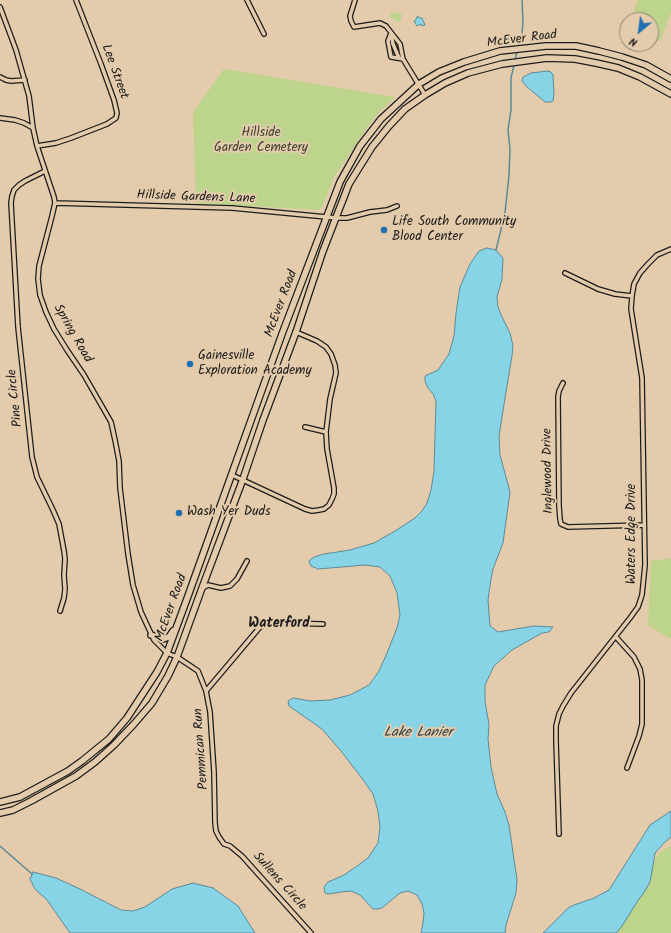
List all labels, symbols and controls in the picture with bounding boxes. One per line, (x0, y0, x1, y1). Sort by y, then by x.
north arrow (619, 12, 659, 52)
street label: McEver Road (486, 28, 558, 52)
text: N (626, 32, 641, 51)
street label: Lee Street (97, 43, 131, 101)
park label: Hillside Garden Cemetery (214, 126, 308, 157)
street label: Hillside Gardens Lane (136, 188, 256, 208)
place label: Life South Community Blood Center (392, 215, 516, 246)
marker: Life South Community Blood Center (379, 225, 389, 235)
street label: McEver Road (262, 268, 302, 340)
street label: Spring Road (49, 302, 95, 366)
place label: Gainesville Exploration Academy (198, 349, 312, 380)
marker: Gainesville Exploration Academy (185, 359, 195, 369)
street label: Pine Circle (5, 368, 27, 428)
street label: Inglewood Drive (540, 428, 558, 514)
street label: Waters Edge Drive (625, 484, 641, 584)
place label: Wash Yer Duds (187, 505, 270, 521)
marker: Wash Yer Duds (174, 508, 184, 518)
street label: McEver Road (153, 572, 191, 644)
district label: Waterford (248, 617, 310, 633)
street label: Pemmican Run (191, 708, 213, 790)
water label: Lake Lanier (384, 726, 452, 742)
street label: Sullens Circle (249, 850, 309, 914)

